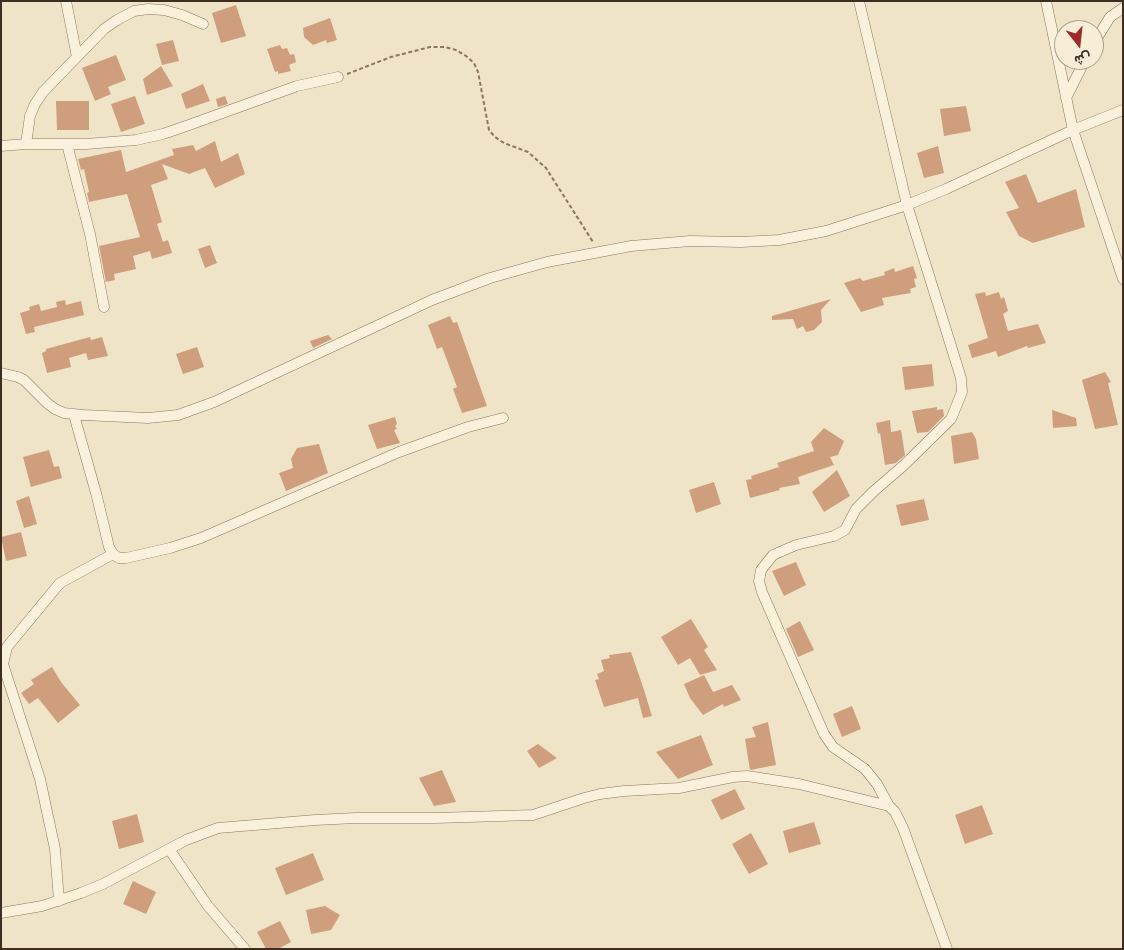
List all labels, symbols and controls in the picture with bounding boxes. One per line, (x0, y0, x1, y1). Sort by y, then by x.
north arrow (1054, 20, 1104, 70)
text: ش (1072, 47, 1094, 71)

